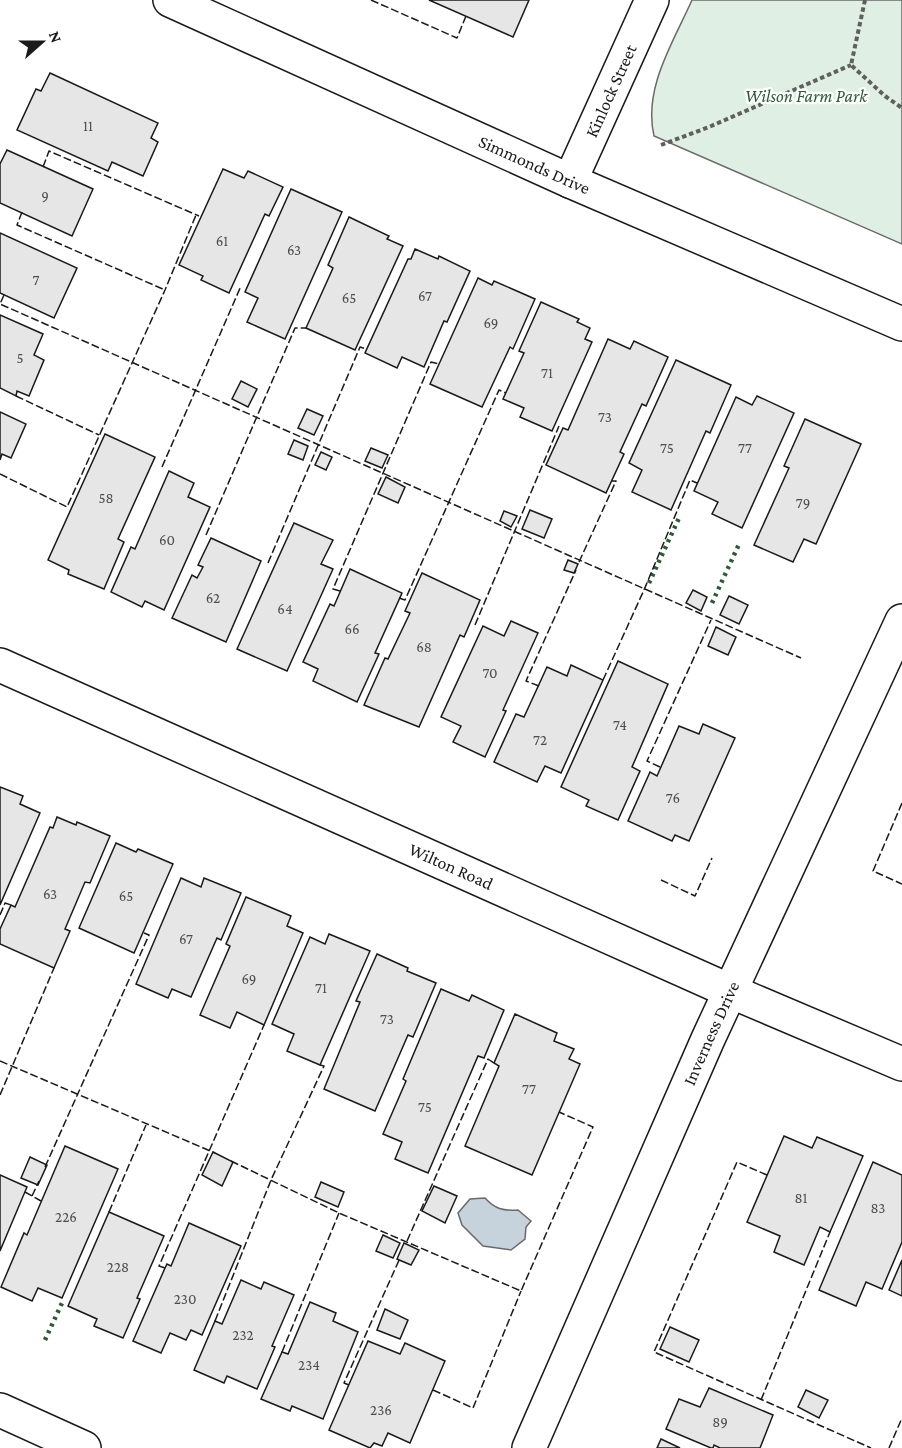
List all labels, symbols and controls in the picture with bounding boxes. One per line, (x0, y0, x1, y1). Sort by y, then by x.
north arrow (12, 12, 72, 72)
text: N (46, 29, 65, 45)
street label: Kinlock Street (581, 40, 641, 140)
park label: Wilson Farm Park (745, 86, 868, 106)
house number: 11 (83, 118, 93, 134)
street label: Simmonds Drive (476, 131, 593, 198)
house number: 9 (41, 188, 49, 204)
house number: 61 (216, 233, 228, 249)
house number: 63 (287, 242, 301, 258)
house number: 7 (33, 272, 40, 288)
house number: 67 (418, 288, 432, 304)
house number: 65 (342, 290, 356, 306)
house number: 69 (484, 315, 498, 331)
house number: 5 (16, 350, 24, 366)
house number: 71 (541, 365, 553, 381)
house number: 73 (598, 409, 612, 425)
house number: 75 (660, 440, 674, 456)
house number: 77 (738, 440, 752, 456)
house number: 58 (98, 490, 114, 506)
house number: 79 (796, 495, 810, 511)
house number: 60 (159, 532, 175, 548)
house number: 62 (206, 590, 220, 606)
house number: 64 (277, 601, 293, 617)
house number: 66 (344, 621, 360, 637)
house number: 68 (416, 639, 432, 655)
house number: 70 (482, 665, 498, 681)
house number: 74 (613, 717, 627, 733)
house number: 72 (533, 732, 547, 748)
house number: 76 (666, 790, 680, 806)
street label: Wilton Road (406, 839, 497, 894)
house number: 63 (43, 886, 57, 902)
house number: 65 (119, 888, 133, 904)
house number: 67 (179, 931, 193, 947)
house number: 69 (242, 971, 256, 987)
street label: Inverness Drive (679, 978, 743, 1088)
house number: 71 (315, 980, 327, 996)
house number: 73 (380, 1011, 394, 1027)
house number: 77 (522, 1081, 536, 1097)
house number: 75 (418, 1099, 432, 1115)
house number: 81 (794, 1190, 808, 1206)
house number: 83 (871, 1200, 885, 1216)
house number: 226 (55, 1209, 77, 1225)
house number: 228 (107, 1259, 129, 1275)
house number: 230 (174, 1291, 196, 1307)
house number: 232 (232, 1327, 254, 1343)
house number: 234 (298, 1357, 320, 1373)
house number: 236 (370, 1402, 392, 1418)
house number: 89 (712, 1414, 728, 1430)

